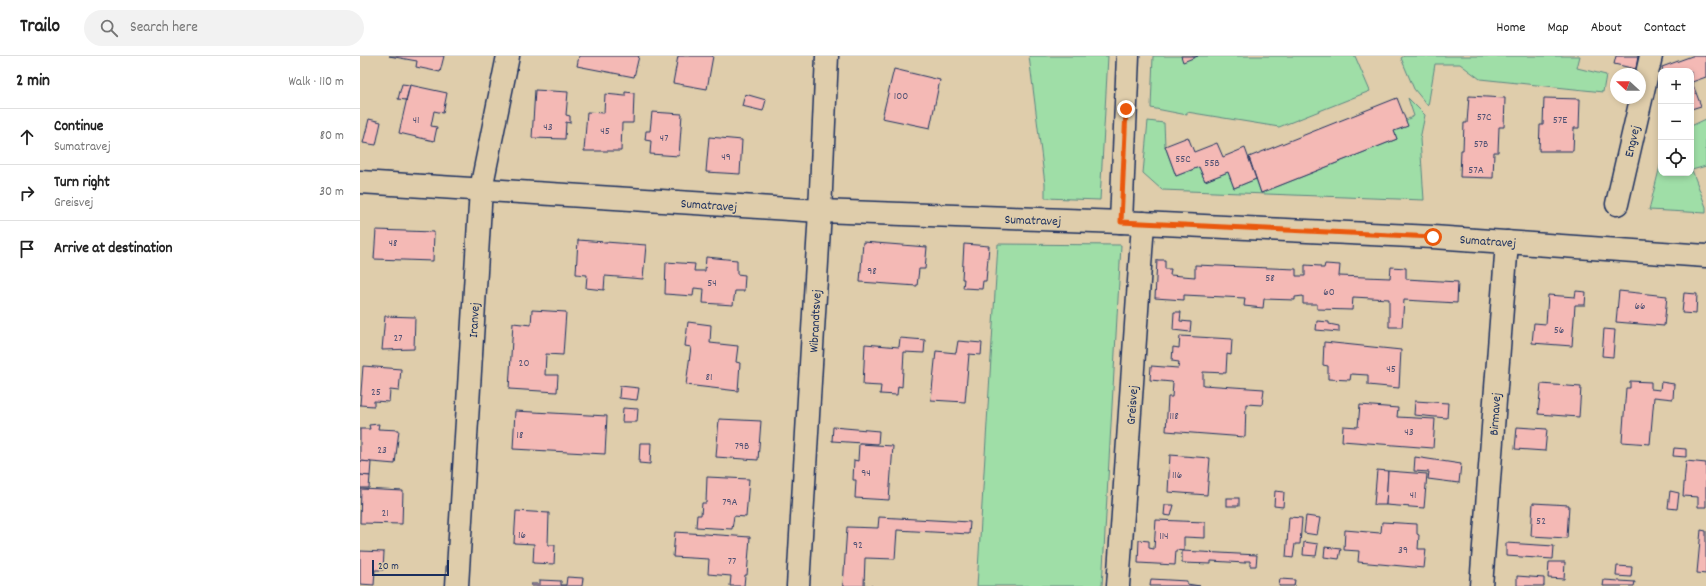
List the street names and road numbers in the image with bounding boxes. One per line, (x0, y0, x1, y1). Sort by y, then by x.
street label: Engvej (1621, 124, 1646, 159)
street label: Sumatravej (680, 195, 738, 218)
street label: Sumatravej (1004, 211, 1062, 232)
street label: Sumatravej (1459, 231, 1517, 254)
street label: Wibrandtsvej (805, 289, 828, 353)
street label: Iranvej (465, 302, 486, 338)
street label: Greisvej (1123, 385, 1144, 426)
street label: Birmavej (1486, 392, 1507, 436)

